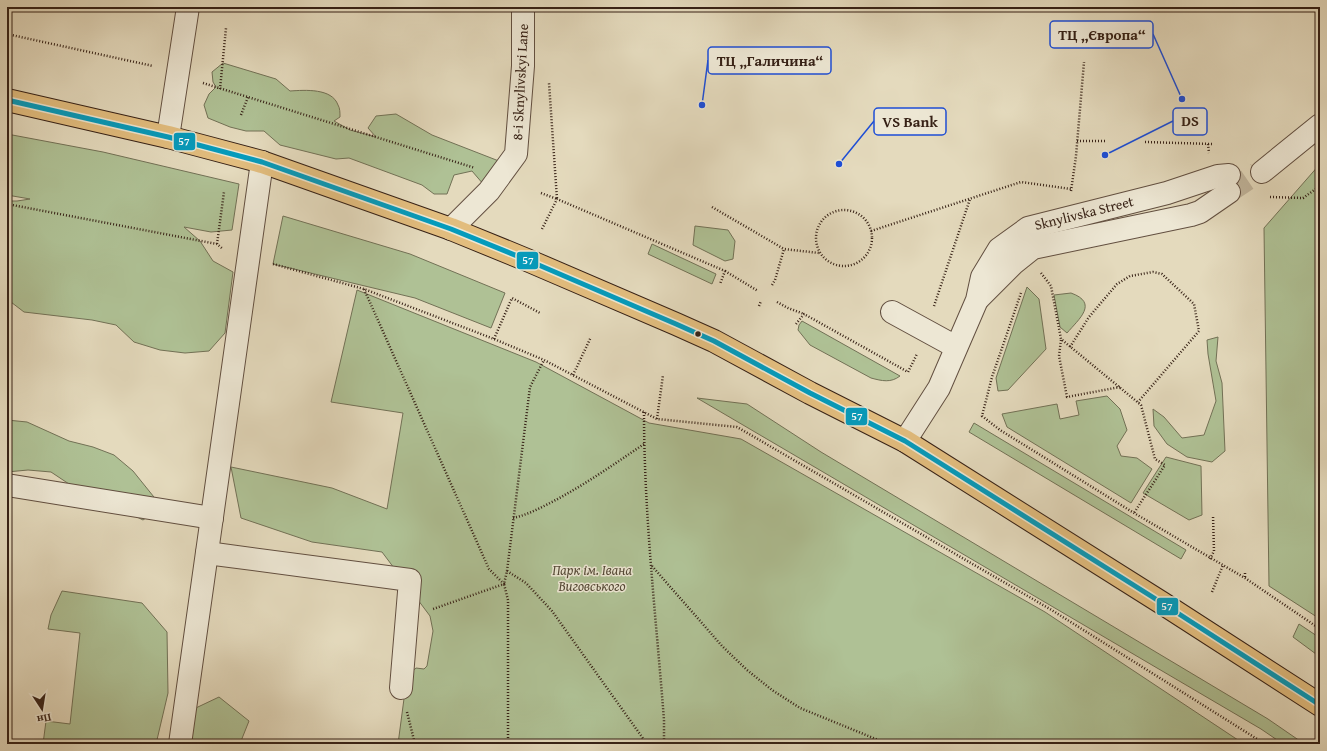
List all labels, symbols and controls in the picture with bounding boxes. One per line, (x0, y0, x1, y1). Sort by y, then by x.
callout: ТЦ „Європа“ (1050, 21, 1153, 48)
street label: 8-i Sknylivskyi Lane (507, 23, 533, 141)
text: ТЦ „Європа“ (1058, 24, 1146, 45)
callout: ТЦ „Галичина“ (708, 47, 831, 74)
text: ТЦ „Галичина“ (717, 50, 824, 71)
callout: VS Bank (874, 108, 946, 135)
callout: DS (1173, 108, 1207, 135)
text: DS (1181, 110, 1199, 131)
text: VS Bank (882, 111, 938, 132)
line badge: 57 (173, 132, 196, 151)
text: 57 (178, 133, 190, 149)
street label: Sknylivska Street (1032, 191, 1136, 235)
line badge: 57 (516, 251, 539, 270)
text: 57 (522, 252, 534, 268)
unlabelled marker (693, 329, 703, 339)
line badge: 57 (845, 407, 868, 426)
text: 57 (851, 408, 863, 424)
park label: Парк ім. Івана Виговського (552, 560, 632, 596)
line badge: 57 (1156, 597, 1179, 616)
text: 57 (1161, 598, 1173, 614)
north arrow (22, 689, 62, 729)
text: Пн (35, 709, 53, 728)

